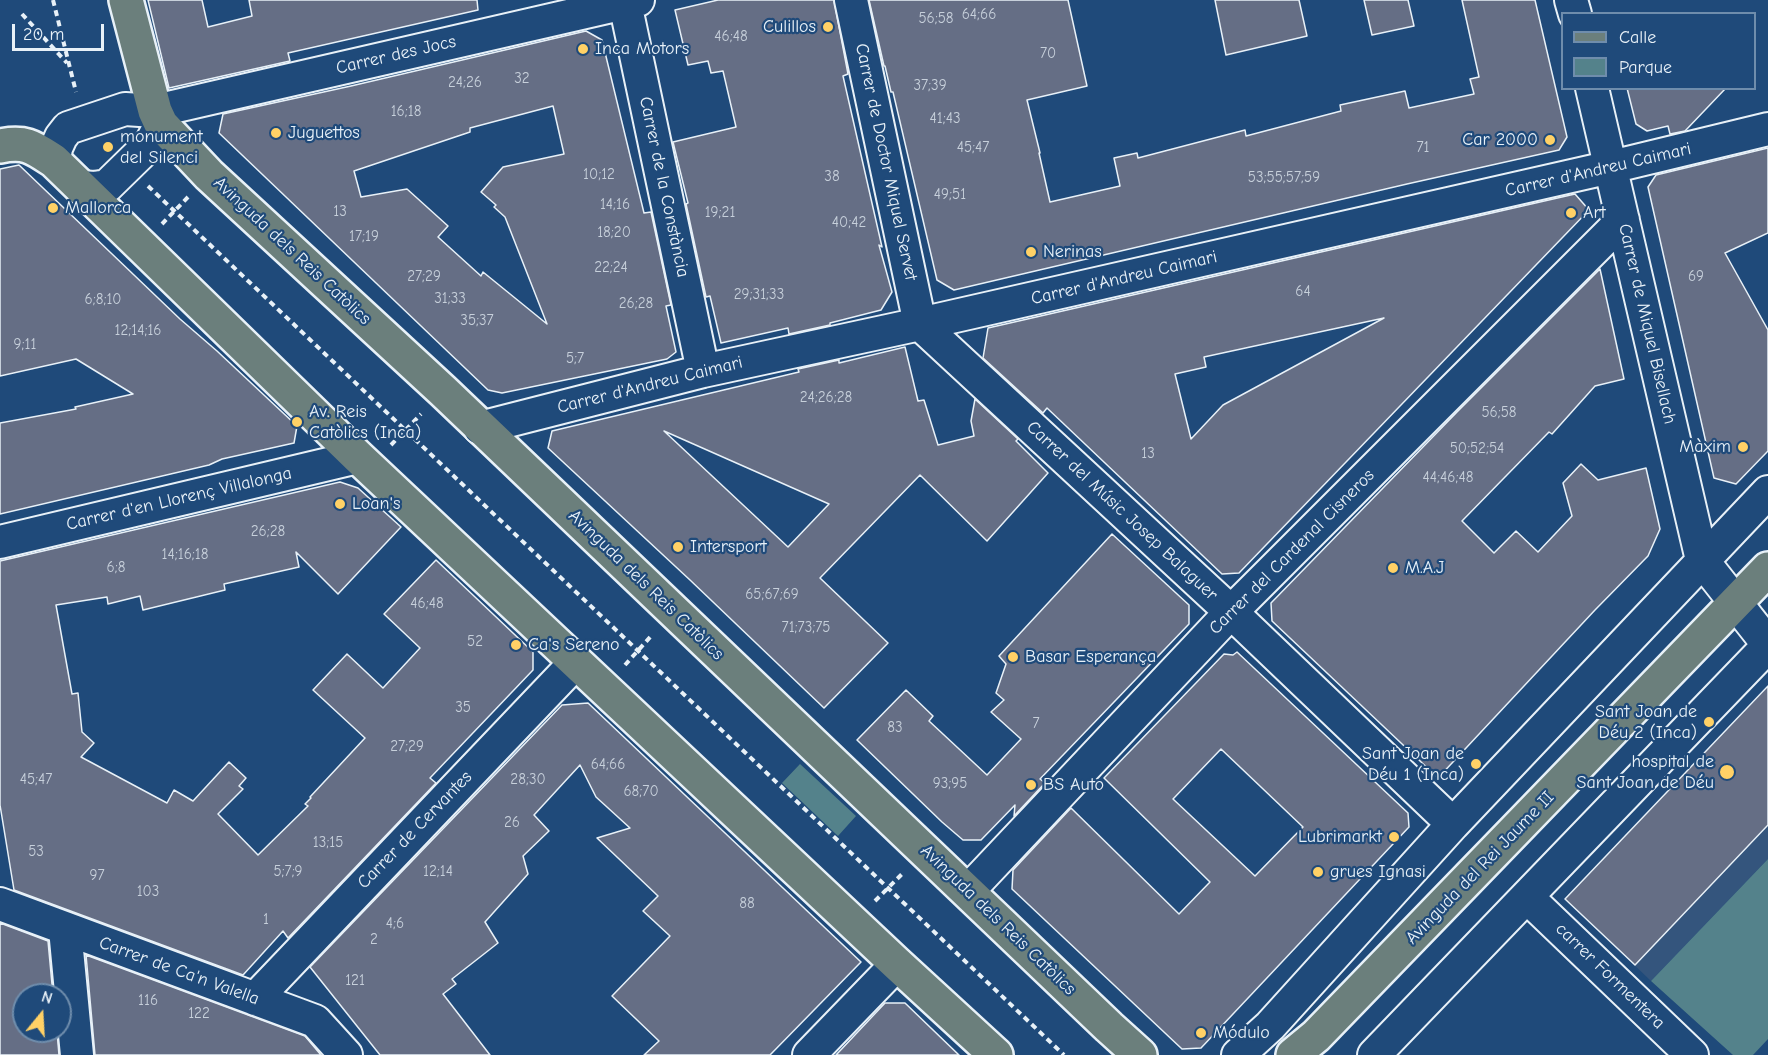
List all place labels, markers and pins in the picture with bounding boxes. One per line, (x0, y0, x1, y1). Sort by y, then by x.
place label: Culillos (763, 16, 816, 38)
marker: Culillos (821, 20, 835, 34)
place label: Inca Motors (595, 38, 689, 60)
marker: Inca Motors (576, 42, 590, 56)
place label: Juguettos (288, 122, 360, 144)
place label: monument del Silenci (120, 126, 203, 168)
marker: Juguettos (269, 126, 283, 140)
place label: Car 2000 (1462, 129, 1538, 151)
marker: Car 2000 (1543, 133, 1557, 147)
marker: monument del Silenci (101, 140, 115, 154)
place label: Mallorca (65, 197, 131, 219)
marker: Mallorca (46, 201, 60, 215)
place label: Art (1583, 202, 1606, 224)
marker: Art (1564, 206, 1578, 220)
place label: Nerinas (1043, 241, 1102, 263)
marker: Nerinas (1024, 245, 1038, 259)
place label: Av. Reis Catòlics (Inca) (309, 401, 421, 444)
marker: Av. Reis Catòlics (Inca) (290, 415, 304, 429)
place label: Màxim (1679, 436, 1731, 458)
marker: Màxim (1736, 440, 1750, 454)
place label: Loan's (352, 493, 400, 515)
marker: Loan's (333, 497, 347, 511)
place label: Intersport (690, 536, 767, 558)
marker: Intersport (671, 540, 685, 554)
place label: M.A.J (1405, 557, 1444, 579)
marker: M.A.J (1386, 561, 1400, 575)
place label: Ca's Sereno (528, 634, 620, 656)
marker: Ca's Sereno (509, 638, 523, 652)
place label: Basar Esperança (1025, 646, 1156, 668)
marker: Basar Esperança (1006, 650, 1020, 664)
place label: Sant Joan de Déu 2 (Inca) (1595, 701, 1697, 744)
marker: Sant Joan de Déu 2 (Inca) (1702, 715, 1716, 729)
place label: Sant Joan de Déu 1 (Inca) (1362, 743, 1464, 786)
place label: hospital de Sant Joan de Déu (1577, 751, 1714, 794)
marker: Sant Joan de Déu 1 (Inca) (1469, 757, 1483, 771)
marker: hospital de Sant Joan de Déu (1718, 763, 1736, 781)
place label: BS Auto (1043, 774, 1104, 796)
marker: BS Auto (1024, 778, 1038, 792)
place label: Lubrimarkt (1298, 826, 1382, 848)
marker: Lubrimarkt (1387, 830, 1401, 844)
place label: grues Ignasi (1330, 861, 1426, 883)
marker: grues Ignasi (1311, 865, 1325, 879)
place label: Módulo (1213, 1022, 1270, 1044)
marker: Módulo (1194, 1026, 1208, 1040)

